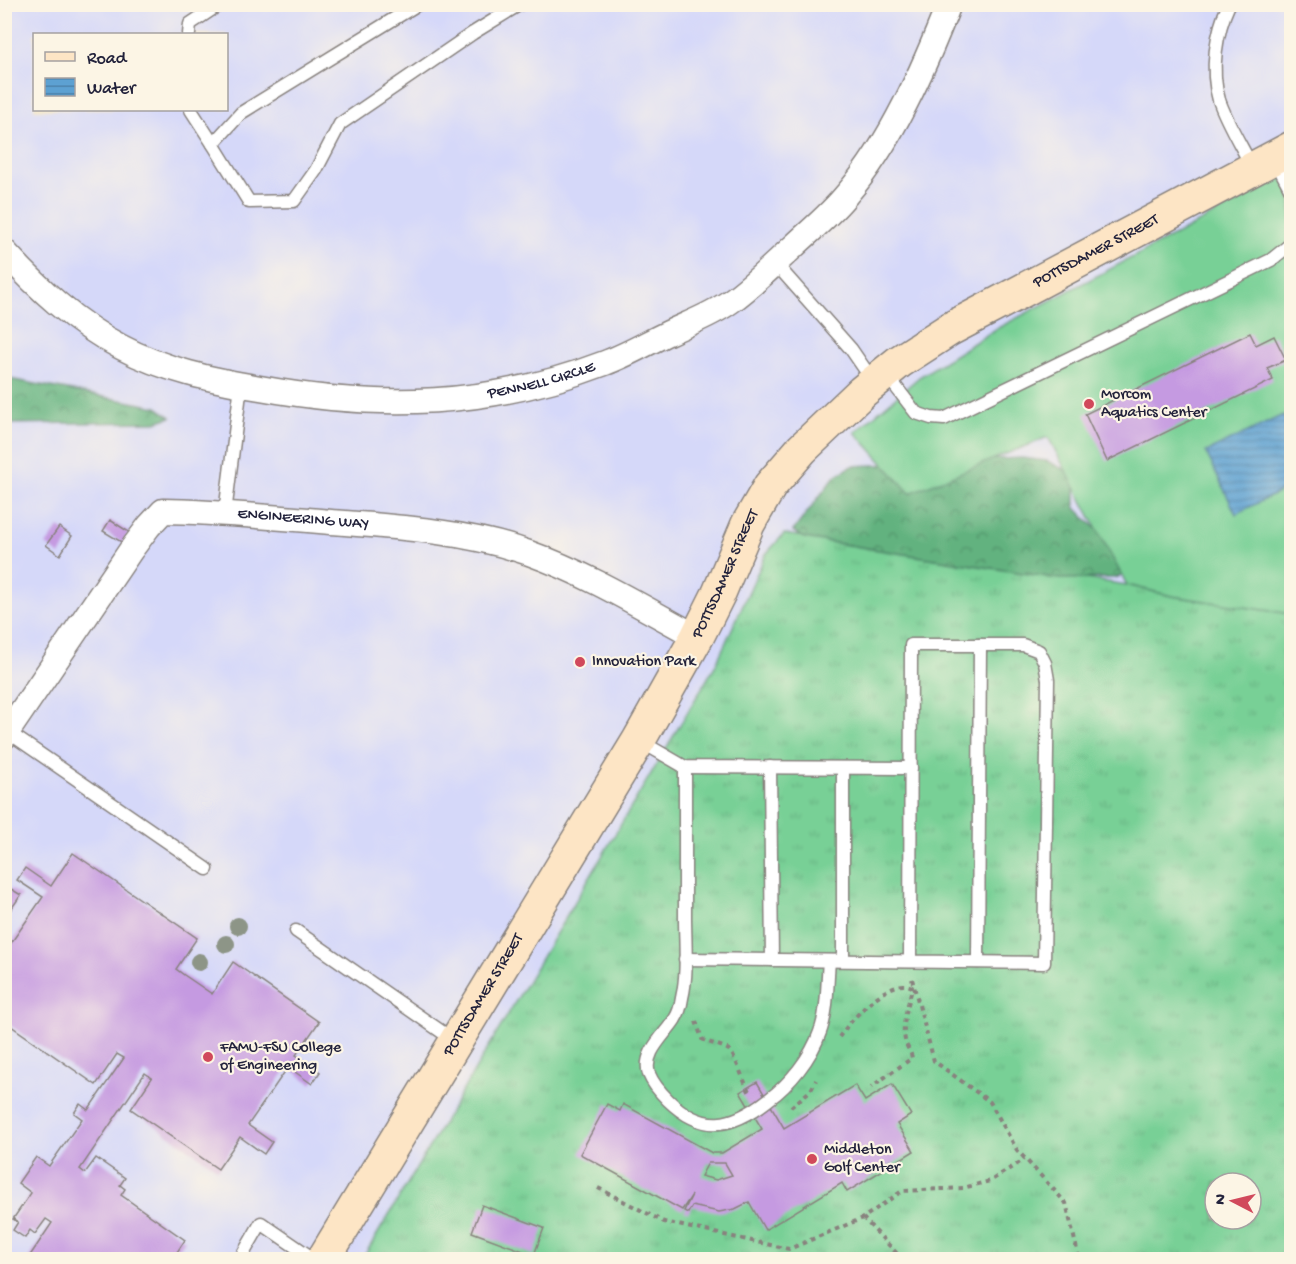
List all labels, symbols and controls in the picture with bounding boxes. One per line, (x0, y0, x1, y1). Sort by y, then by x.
legend (33, 33, 228, 111)
text: Road (87, 49, 128, 70)
text: Water (87, 79, 137, 100)
street label: POTTSDAMER STREET (1029, 210, 1163, 293)
street label: PENNELL CIRCLE (485, 358, 599, 404)
place label: Morcom Aquatics Center (1101, 386, 1208, 423)
marker: Morcom Aquatics Center (1082, 397, 1096, 411)
street label: ENGINEERING WAY (237, 505, 370, 534)
street label: POTTSDAMER STREET (688, 506, 764, 642)
place label: Innovation Park (592, 653, 697, 672)
marker: Innovation Park (573, 655, 587, 669)
street label: POTTSDAMER STREET (439, 930, 529, 1060)
place label: FAMU-FSU College of Engineering (219, 1039, 342, 1076)
marker: FAMU-FSU College of Engineering (201, 1050, 215, 1064)
place label: Middleton Golf Center (824, 1141, 901, 1178)
marker: Middleton Golf Center (805, 1152, 819, 1166)
north arrow (1203, 1171, 1263, 1231)
text: N (1212, 1193, 1232, 1206)

